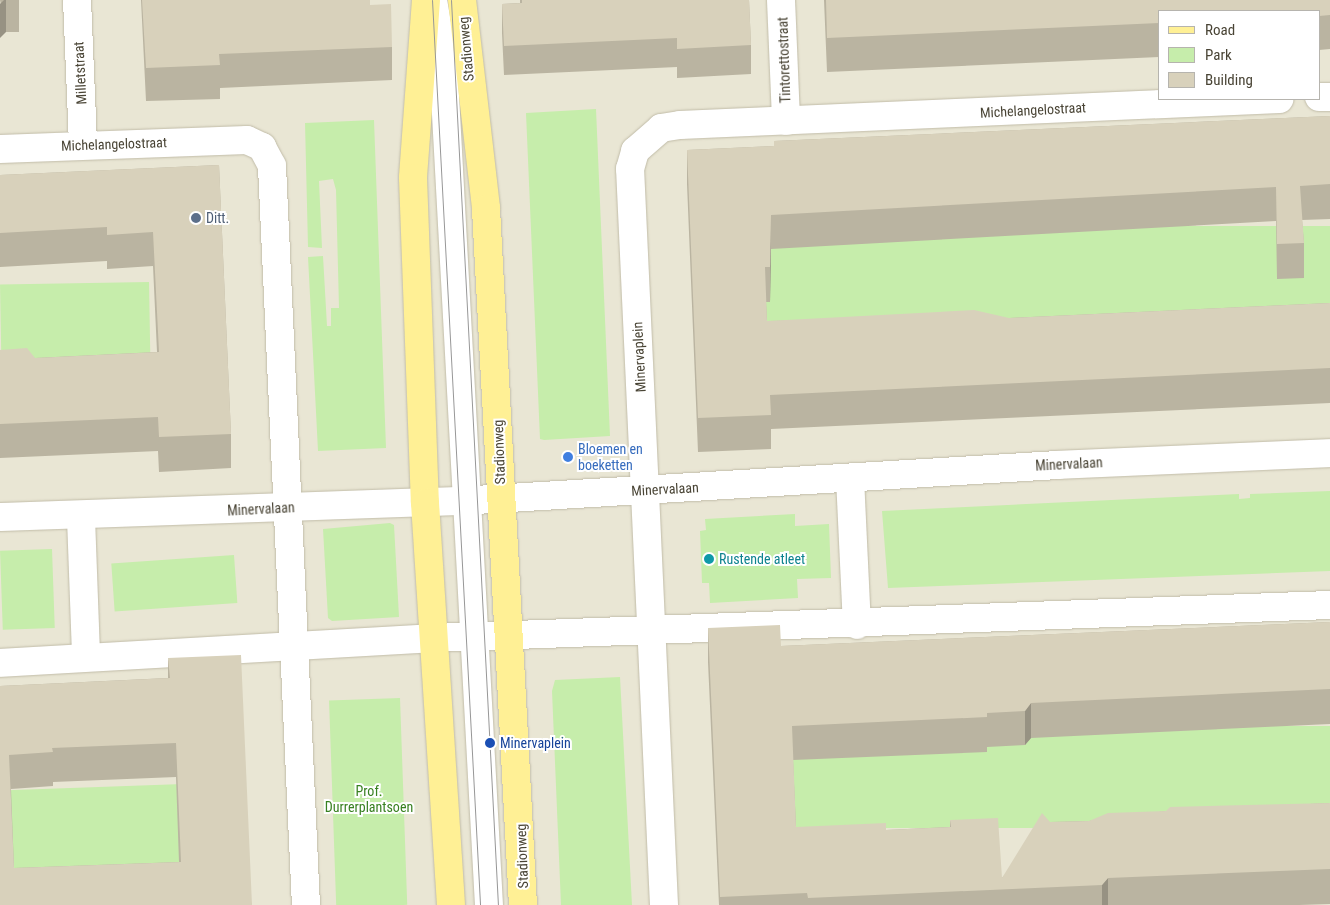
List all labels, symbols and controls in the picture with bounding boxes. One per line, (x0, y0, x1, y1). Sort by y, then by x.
legend (1158, 10, 1320, 100)
street label: Stadionweg (455, 16, 477, 82)
street label: Tintorettostraat (774, 17, 794, 103)
text: Road (1205, 21, 1235, 39)
street label: Milletstraat (70, 41, 90, 105)
text: Park (1205, 46, 1232, 64)
text: Building (1205, 71, 1253, 89)
street label: Michelangelostraat (980, 99, 1086, 121)
street label: Michelangelostraat (61, 134, 167, 154)
place label: Ditt. (206, 210, 229, 226)
marker: Ditt. (190, 212, 202, 224)
street label: Minervaplein (629, 321, 649, 393)
street label: Stadionweg (489, 419, 509, 485)
place label: Bloemen en boeketten (578, 441, 643, 474)
marker: Bloemen en boeketten (562, 451, 574, 463)
street label: Minervalaan (1035, 454, 1103, 474)
street label: Minervalaan (631, 479, 699, 499)
street label: Minervalaan (227, 499, 295, 519)
place label: Rustende atleet (719, 551, 805, 567)
marker: Rustende atleet (703, 553, 715, 565)
place label: Minervaplein (500, 735, 571, 751)
marker: Minervaplein (484, 737, 496, 749)
park label: Prof. Durrerplantsoen (325, 783, 413, 816)
street label: Stadionweg (512, 823, 532, 889)

